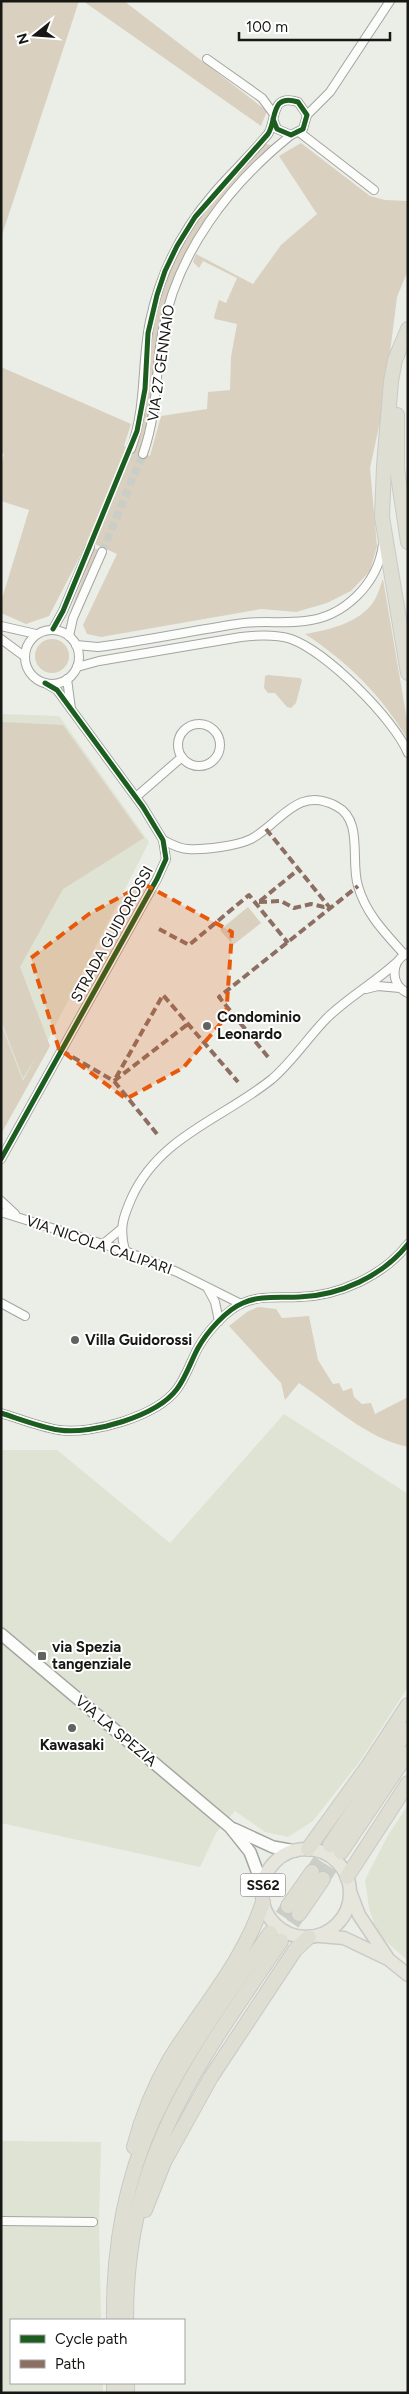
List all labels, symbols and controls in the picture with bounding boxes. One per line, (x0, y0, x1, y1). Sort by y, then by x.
north arrow (10, 10, 60, 60)
scale bar (239, 10, 390, 42)
text: 100 m (246, 18, 288, 36)
text: N (13, 31, 33, 46)
street label: VIA 27 GENNAIO (144, 303, 178, 423)
street label: STRADA GUIDOROSSI (67, 863, 157, 1005)
place label: Condominio Leonardo (217, 1008, 301, 1043)
marker: Condominio Leonardo (201, 1020, 213, 1032)
street label: VIA NICOLA CALIPARI (24, 1212, 174, 1278)
place label: Villa Guidorossi (85, 1331, 192, 1349)
marker: Villa Guidorossi (69, 1334, 81, 1346)
place label: via Spezia tangenziale (52, 1638, 132, 1673)
marker: via Spezia tangenziale (36, 1650, 48, 1662)
street label: VIA LA SPEZIA (72, 1692, 160, 1770)
marker: Kawasaki (66, 1722, 78, 1734)
place label: Kawasaki (40, 1736, 104, 1754)
road number: SS62 (240, 1874, 286, 1896)
legend (10, 2319, 185, 2384)
text: Cycle path (55, 2330, 127, 2348)
text: Path (55, 2355, 85, 2373)

